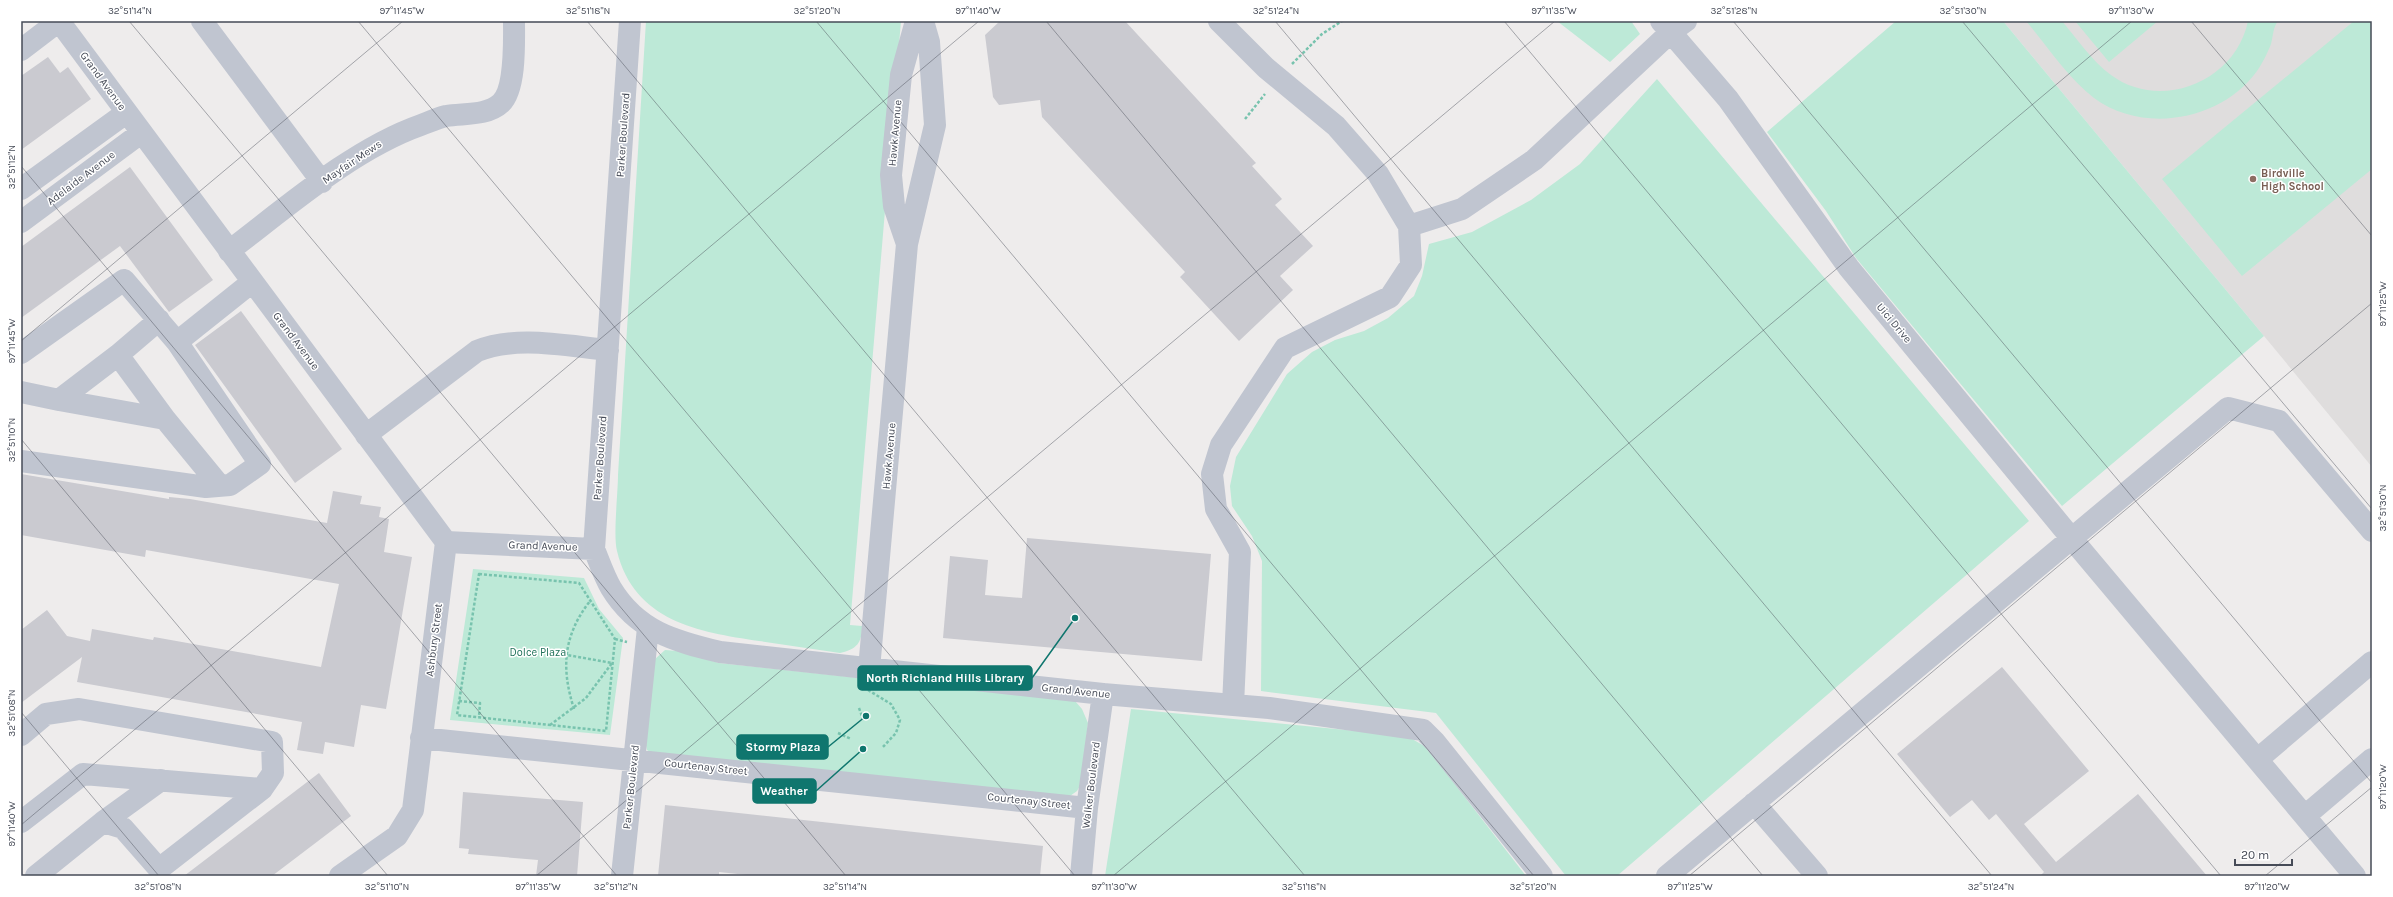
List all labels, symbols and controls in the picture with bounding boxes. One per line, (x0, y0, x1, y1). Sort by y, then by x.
text: 32°51'14"N (108, 5, 152, 17)
text: 97°11'45"W (379, 5, 425, 17)
text: 32°51'18"N (566, 5, 610, 17)
text: 32°51'20"N (793, 5, 841, 17)
text: 97°11'40"W (955, 5, 1001, 17)
text: 32°51'24"N (1253, 5, 1299, 17)
text: 97°11'35"W (1531, 5, 1577, 17)
text: 32°51'28"N (1710, 5, 1758, 17)
text: 32°51'30"N (1939, 5, 1987, 17)
text: 97°11'30"W (2108, 5, 2154, 17)
street label: Grand Avenue (77, 49, 129, 113)
street label: Parker Boulevard (614, 92, 632, 178)
street label: Hawk Avenue (886, 99, 904, 167)
street label: Mayfair Mews (320, 137, 384, 187)
text: 32°51'12"N (6, 145, 18, 189)
street label: Adelaide Avenue (44, 148, 118, 208)
place label: Birdville High School (2261, 167, 2324, 193)
marker: Birdville High School (2248, 174, 2258, 184)
text: 97°11'25"W (2377, 281, 2389, 327)
street label: Uici Drive (1874, 301, 1915, 346)
street label: Grand Avenue (270, 309, 322, 373)
text: 97°11'45"W (6, 318, 18, 364)
street label: Parker Boulevard (591, 415, 609, 501)
text: 32°51'10"N (6, 418, 18, 462)
street label: Hawk Avenue (880, 422, 898, 490)
text: 32°51'30"N (2377, 484, 2389, 532)
street label: Grand Avenue (508, 538, 578, 554)
street label: Ashbury Street (423, 603, 445, 677)
park label: Dolce Plaza (510, 646, 566, 659)
callout: North Richland Hills Library (858, 666, 1032, 690)
text: North Richland Hills Library (866, 671, 1024, 685)
street label: Grand Avenue (1041, 681, 1111, 701)
text: 32°51'08"N (6, 689, 18, 737)
callout: Stormy Plaza (737, 735, 828, 759)
text: Stormy Plaza (746, 740, 820, 754)
street label: Walker Boulevard (1079, 741, 1103, 829)
street label: Parker Boulevard (620, 744, 642, 830)
street label: Courtenay Street (664, 756, 748, 778)
text: 97°11'20"W (2377, 764, 2389, 810)
callout: Weather (753, 779, 816, 803)
text: Weather (760, 784, 808, 798)
street label: Courtenay Street (987, 790, 1071, 812)
text: 97°11'40"W (6, 801, 18, 847)
scale bar (2235, 841, 2292, 867)
text: 20 m (2241, 848, 2269, 862)
text: 32°51'08"N (134, 881, 182, 893)
text: 32°51'10"N (365, 881, 409, 893)
text: 97°11'35"W (515, 881, 561, 893)
text: 32°51'12"N (594, 881, 638, 893)
text: 32°51'14"N (823, 881, 867, 893)
text: 97°11'30"W (1091, 881, 1137, 893)
text: 32°51'18"N (1282, 881, 1326, 893)
text: 32°51'20"N (1509, 881, 1557, 893)
text: 97°11'25"W (1667, 881, 1713, 893)
text: 32°51'24"N (1968, 881, 2014, 893)
text: 97°11'20"W (2244, 881, 2290, 893)

